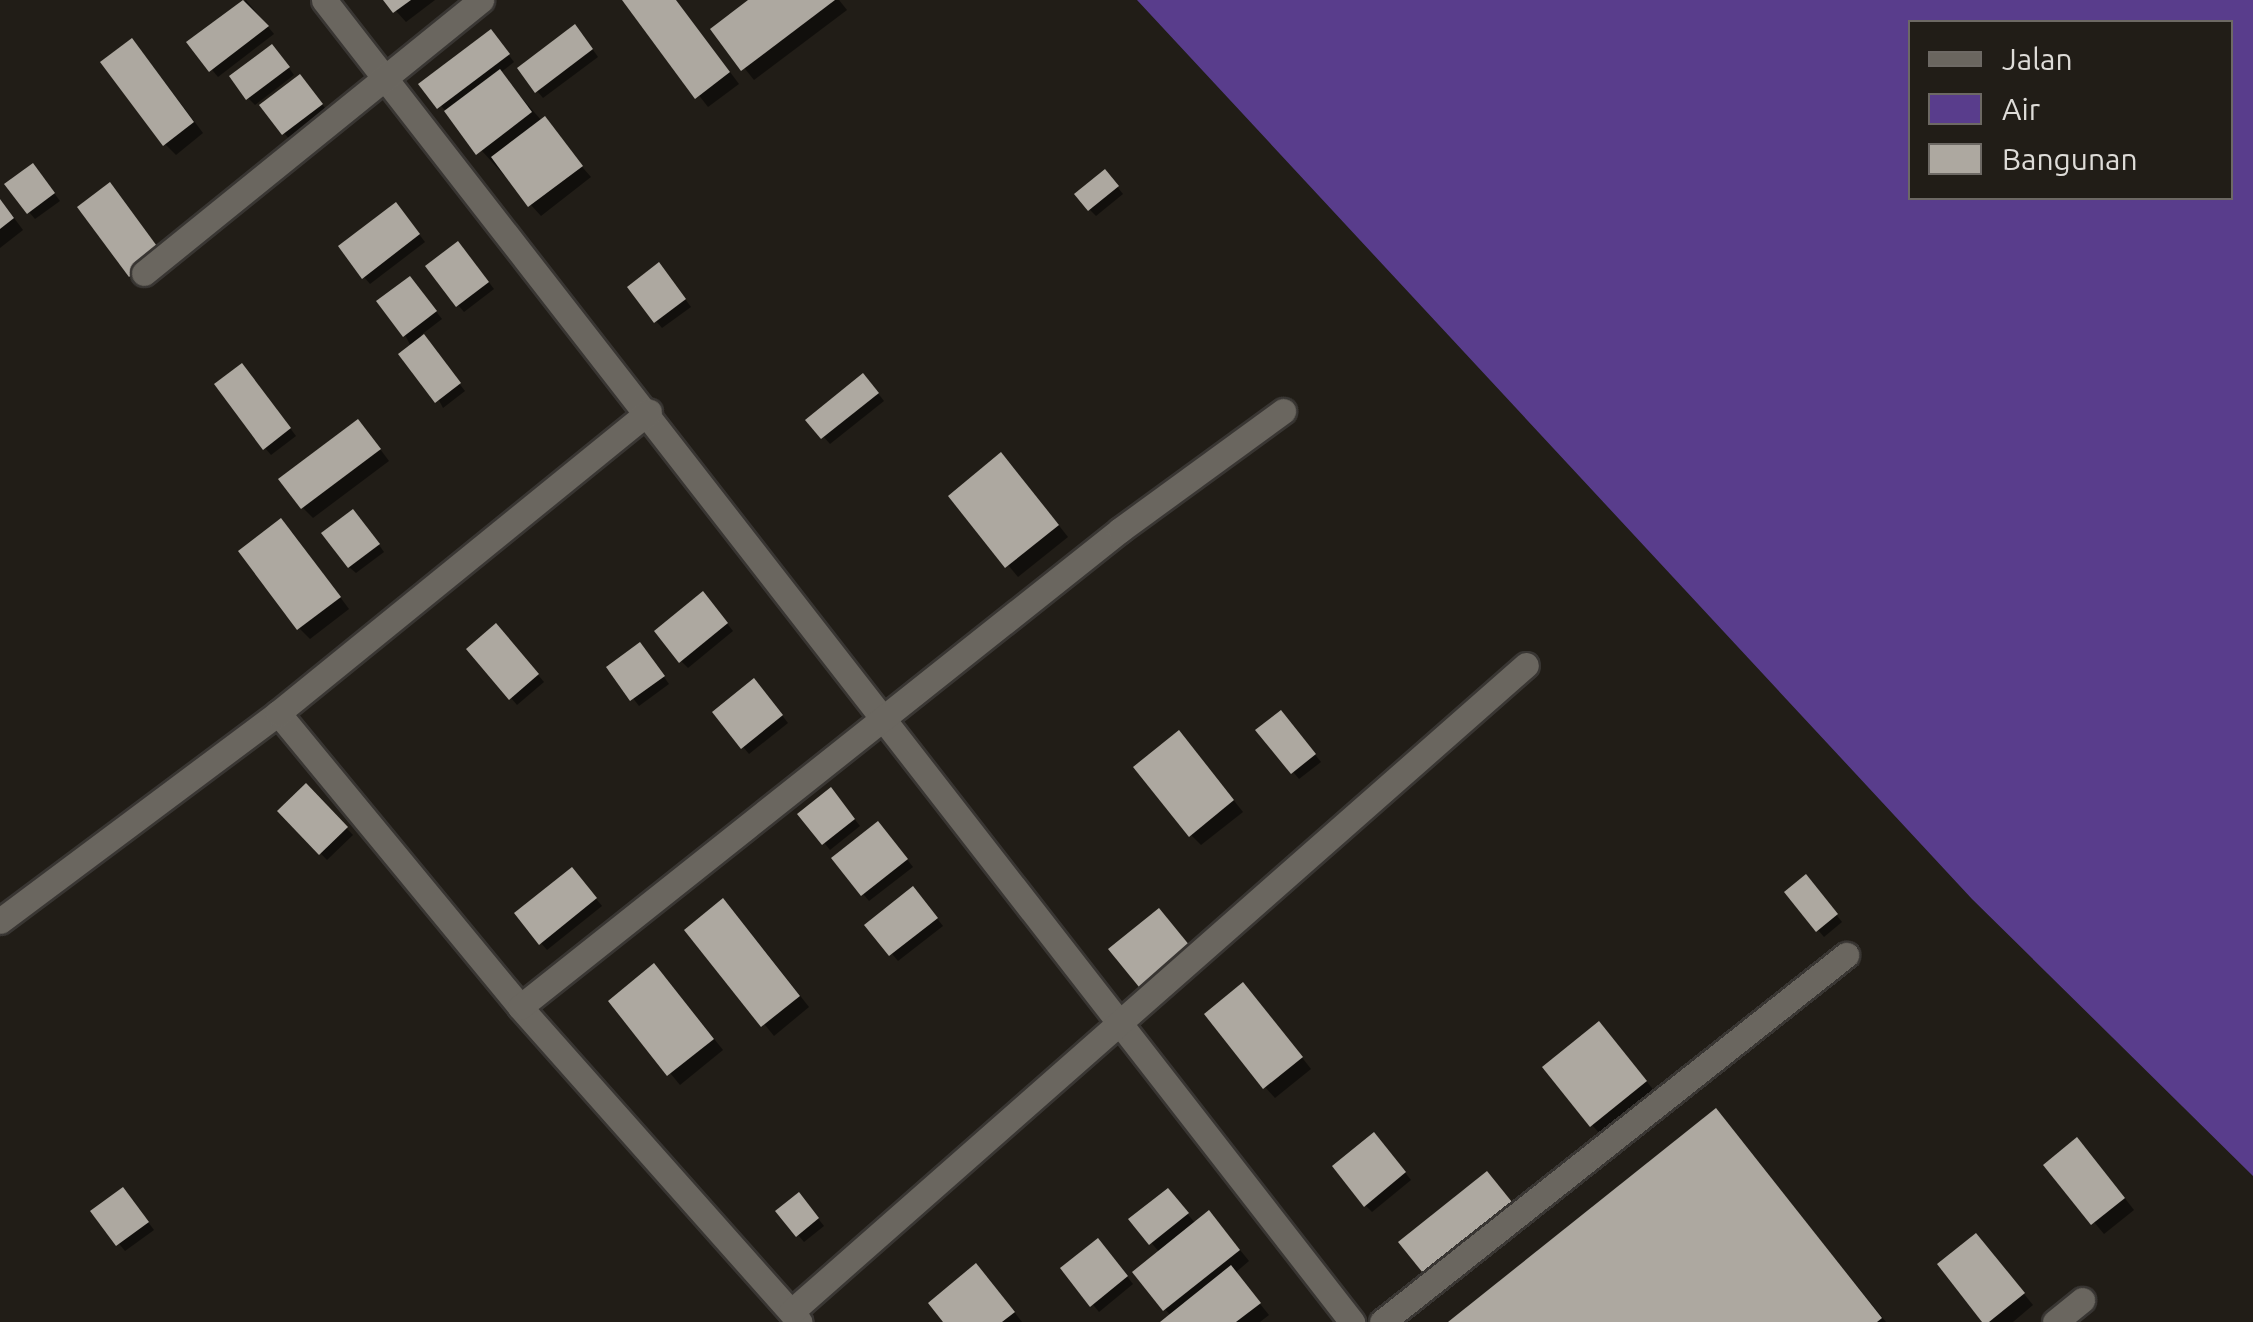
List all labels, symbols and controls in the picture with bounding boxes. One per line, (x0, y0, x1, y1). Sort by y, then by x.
legend (1908, 20, 2233, 200)
text: Jalan (2002, 42, 2073, 76)
text: Air (2002, 92, 2040, 126)
text: Bangunan (2002, 142, 2138, 176)

